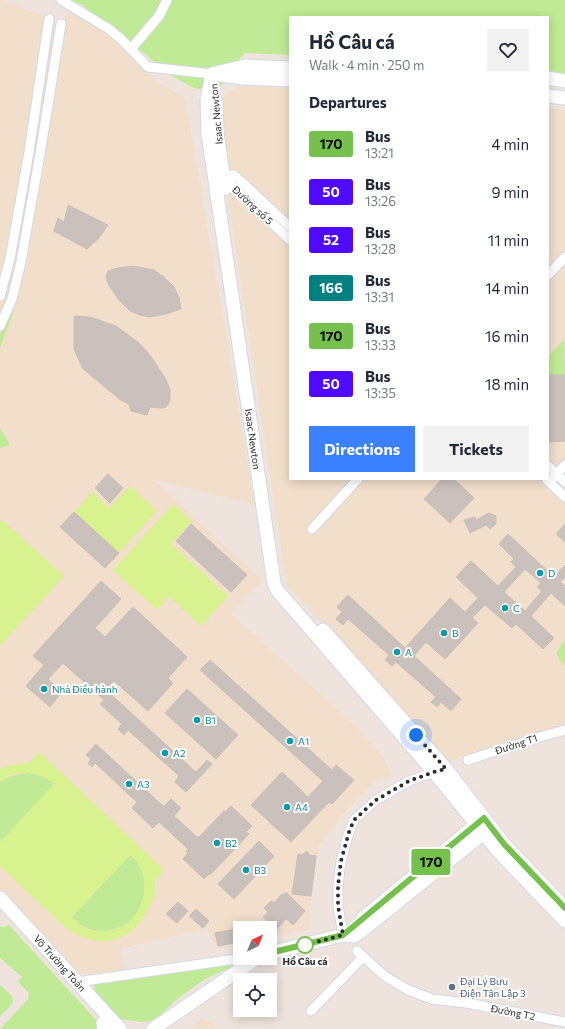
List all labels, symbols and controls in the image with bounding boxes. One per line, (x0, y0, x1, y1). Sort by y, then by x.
button: heart (487, 29, 529, 71)
text: Hồ Câu cá (309, 30, 395, 53)
text: Walk · 4 min · 250 m (309, 57, 424, 73)
street label: Isaac Newton (207, 83, 225, 145)
text: Departures (309, 93, 387, 111)
text: Bus (365, 127, 390, 145)
text: 170 (319, 135, 343, 152)
text: 4 min (492, 135, 529, 153)
text: 13:21 (365, 145, 394, 161)
text: Bus (365, 175, 390, 193)
street label: Đường số 5 (229, 182, 276, 227)
text: 50 (322, 183, 340, 200)
text: 9 min (491, 183, 529, 201)
text: 13:26 (365, 193, 396, 209)
text: Bus (365, 223, 390, 241)
text: 52 (323, 231, 339, 248)
text: 11 min (488, 231, 529, 249)
text: 13:28 (365, 241, 396, 257)
text: Bus (365, 271, 390, 289)
text: 166 (319, 279, 343, 296)
text: 14 min (485, 279, 529, 297)
text: 13:31 (365, 289, 394, 305)
text: Bus (365, 319, 390, 337)
text: 170 (319, 327, 343, 344)
text: 16 min (485, 327, 529, 345)
text: 13:33 (365, 337, 396, 353)
text: Bus (365, 367, 390, 385)
text: 50 (322, 375, 340, 392)
text: 18 min (485, 375, 529, 393)
text: 13:35 (365, 385, 396, 401)
street label: Isaac Newton (243, 408, 263, 470)
button: Directions (309, 426, 415, 472)
button: Tickets (423, 426, 529, 472)
place label: D (548, 567, 555, 579)
marker: D (535, 568, 545, 578)
place label: C (513, 602, 520, 614)
marker: C (500, 603, 510, 613)
place label: B (452, 627, 459, 639)
marker: B (439, 628, 449, 638)
place label: A (405, 646, 412, 658)
marker: A (392, 647, 402, 657)
place label: Nhà Điều hành (52, 683, 117, 695)
marker: Nhà Điều hành (39, 684, 49, 694)
place label: B1 (205, 714, 216, 726)
marker: B1 (192, 715, 202, 725)
your location (406, 725, 426, 745)
street label: Đường T1 (492, 732, 539, 757)
place label: A1 (298, 735, 309, 747)
marker: A1 (285, 736, 295, 746)
place label: A2 (173, 747, 186, 759)
marker: A2 (160, 748, 170, 758)
place label: A3 (137, 778, 150, 790)
marker: A3 (124, 779, 134, 789)
place label: A4 (295, 801, 308, 813)
marker: A4 (282, 802, 292, 812)
place label: B2 (225, 837, 237, 849)
marker: B2 (212, 838, 222, 848)
line badge: 170 (408, 849, 454, 875)
text: 170 (419, 853, 443, 870)
place label: B3 (254, 864, 266, 876)
marker: B3 (241, 865, 251, 875)
north arrow (233, 921, 277, 965)
map controls (233, 921, 277, 1017)
street label: Võ Trường Toản (31, 932, 89, 994)
marker: Hồ Câu cá (296, 936, 314, 954)
place label: Hồ Câu cá (282, 955, 328, 967)
button: locate (233, 973, 277, 1017)
place label: Đại Lý Bưu Điện Tân Lập 3 (459, 975, 526, 999)
marker: Đại Lý Bưu Điện Tân Lập 3 (447, 982, 457, 992)
street label: Đường T2 (489, 1002, 537, 1022)

